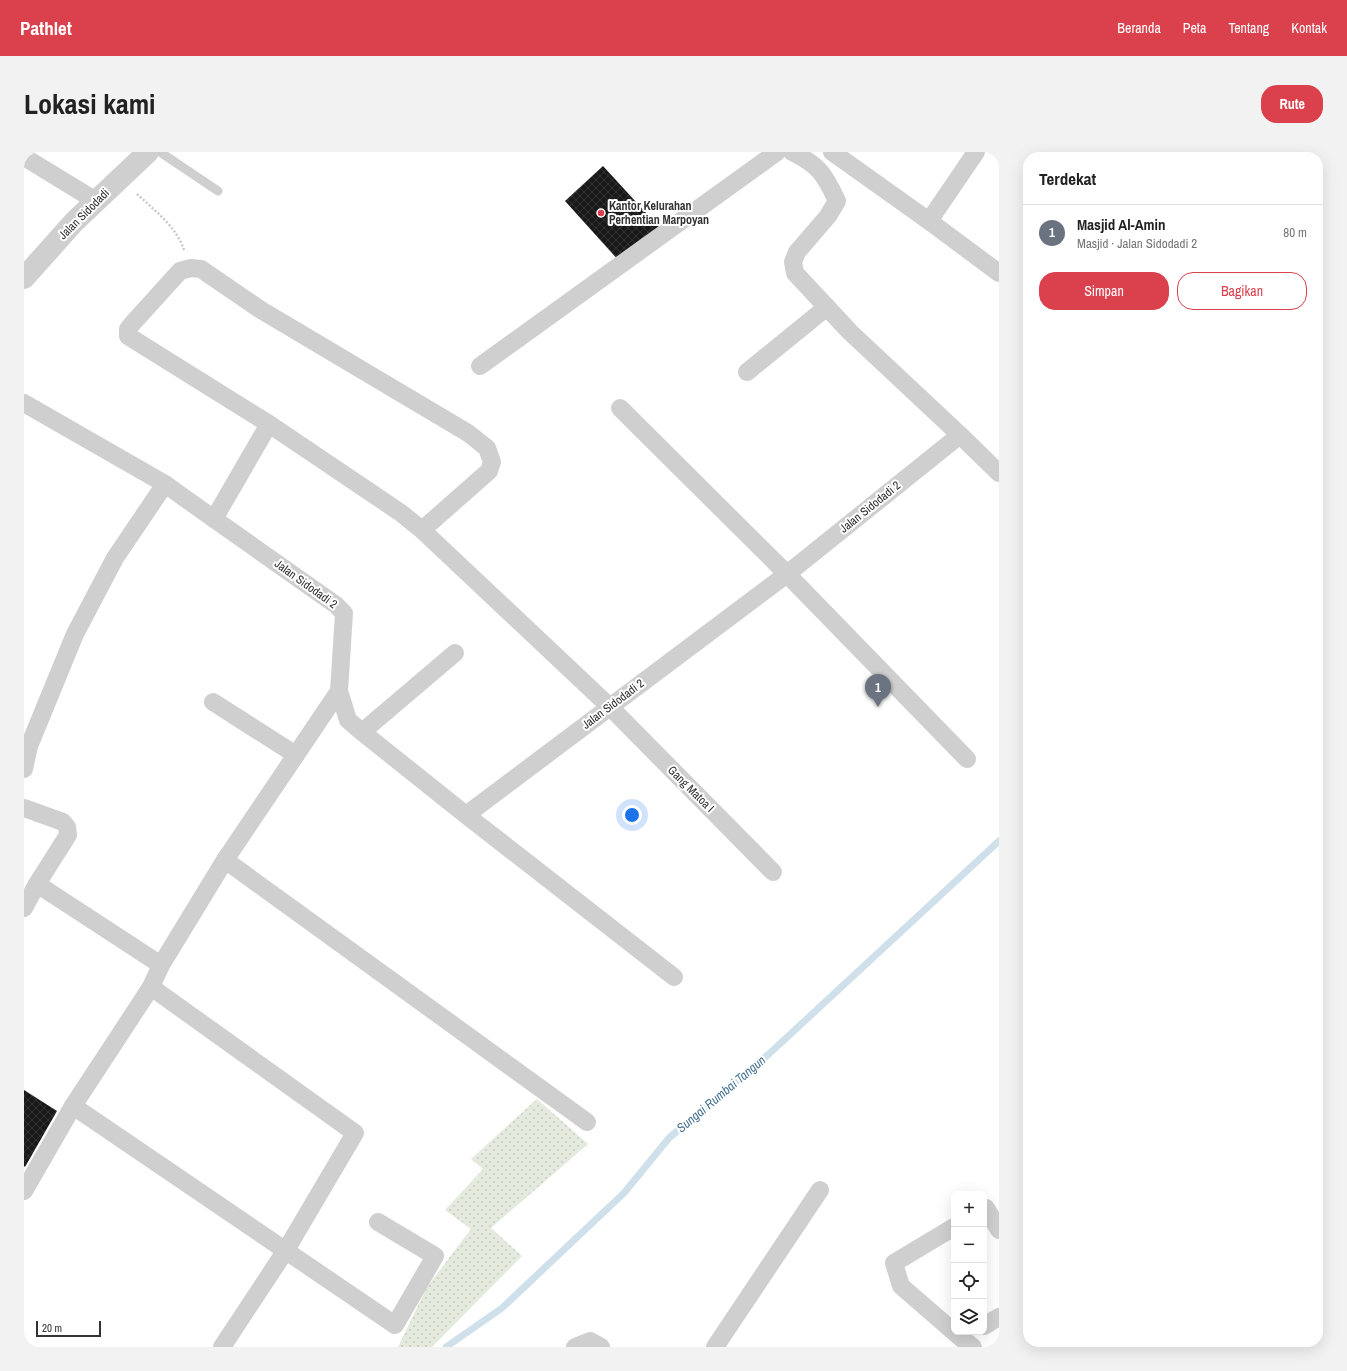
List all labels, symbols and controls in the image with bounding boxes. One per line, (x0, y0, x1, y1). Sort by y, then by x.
text: Pathlet (20, 15, 72, 41)
text: Beranda (1117, 19, 1161, 37)
text: Peta (1183, 19, 1206, 37)
text: Tentang (1228, 19, 1269, 37)
text: Kontak (1291, 19, 1327, 37)
text: Lokasi kami (24, 85, 155, 123)
button: Rute (1261, 85, 1323, 123)
text: Terdekat (1039, 167, 1096, 190)
street label: Jalan Sidodadi (55, 185, 113, 243)
place label: Kantor Kelurahan Perhentian Marpoyan (609, 198, 709, 228)
marker: Kantor Kelurahan Perhentian Marpoyan (596, 208, 606, 218)
text: Masjid Al-Amin (1077, 214, 1165, 235)
text: 1 (1049, 224, 1055, 241)
text: 80 m (1283, 224, 1307, 241)
text: Masjid · Jalan Sidodadi 2 (1077, 235, 1197, 252)
button: Simpan (1039, 272, 1169, 310)
button: Bagikan (1177, 272, 1307, 310)
street label: Jalan Sidodadi 2 (836, 478, 904, 536)
street label: Jalan Sidodadi 2 (271, 556, 341, 612)
pin: 1 (865, 674, 891, 707)
street label: Jalan Sidodadi 2 (579, 675, 647, 733)
street label: Gang Matoa I (664, 762, 718, 816)
your location (622, 805, 642, 825)
water label: Sungai Rumbai Tangun (673, 1052, 769, 1136)
map controls (951, 1191, 987, 1335)
button: + (951, 1191, 987, 1227)
button: − (951, 1227, 987, 1263)
button: locate (951, 1263, 987, 1299)
button: layers (951, 1299, 987, 1335)
scale bar (36, 1319, 101, 1338)
text: 20 m (42, 1321, 62, 1335)

